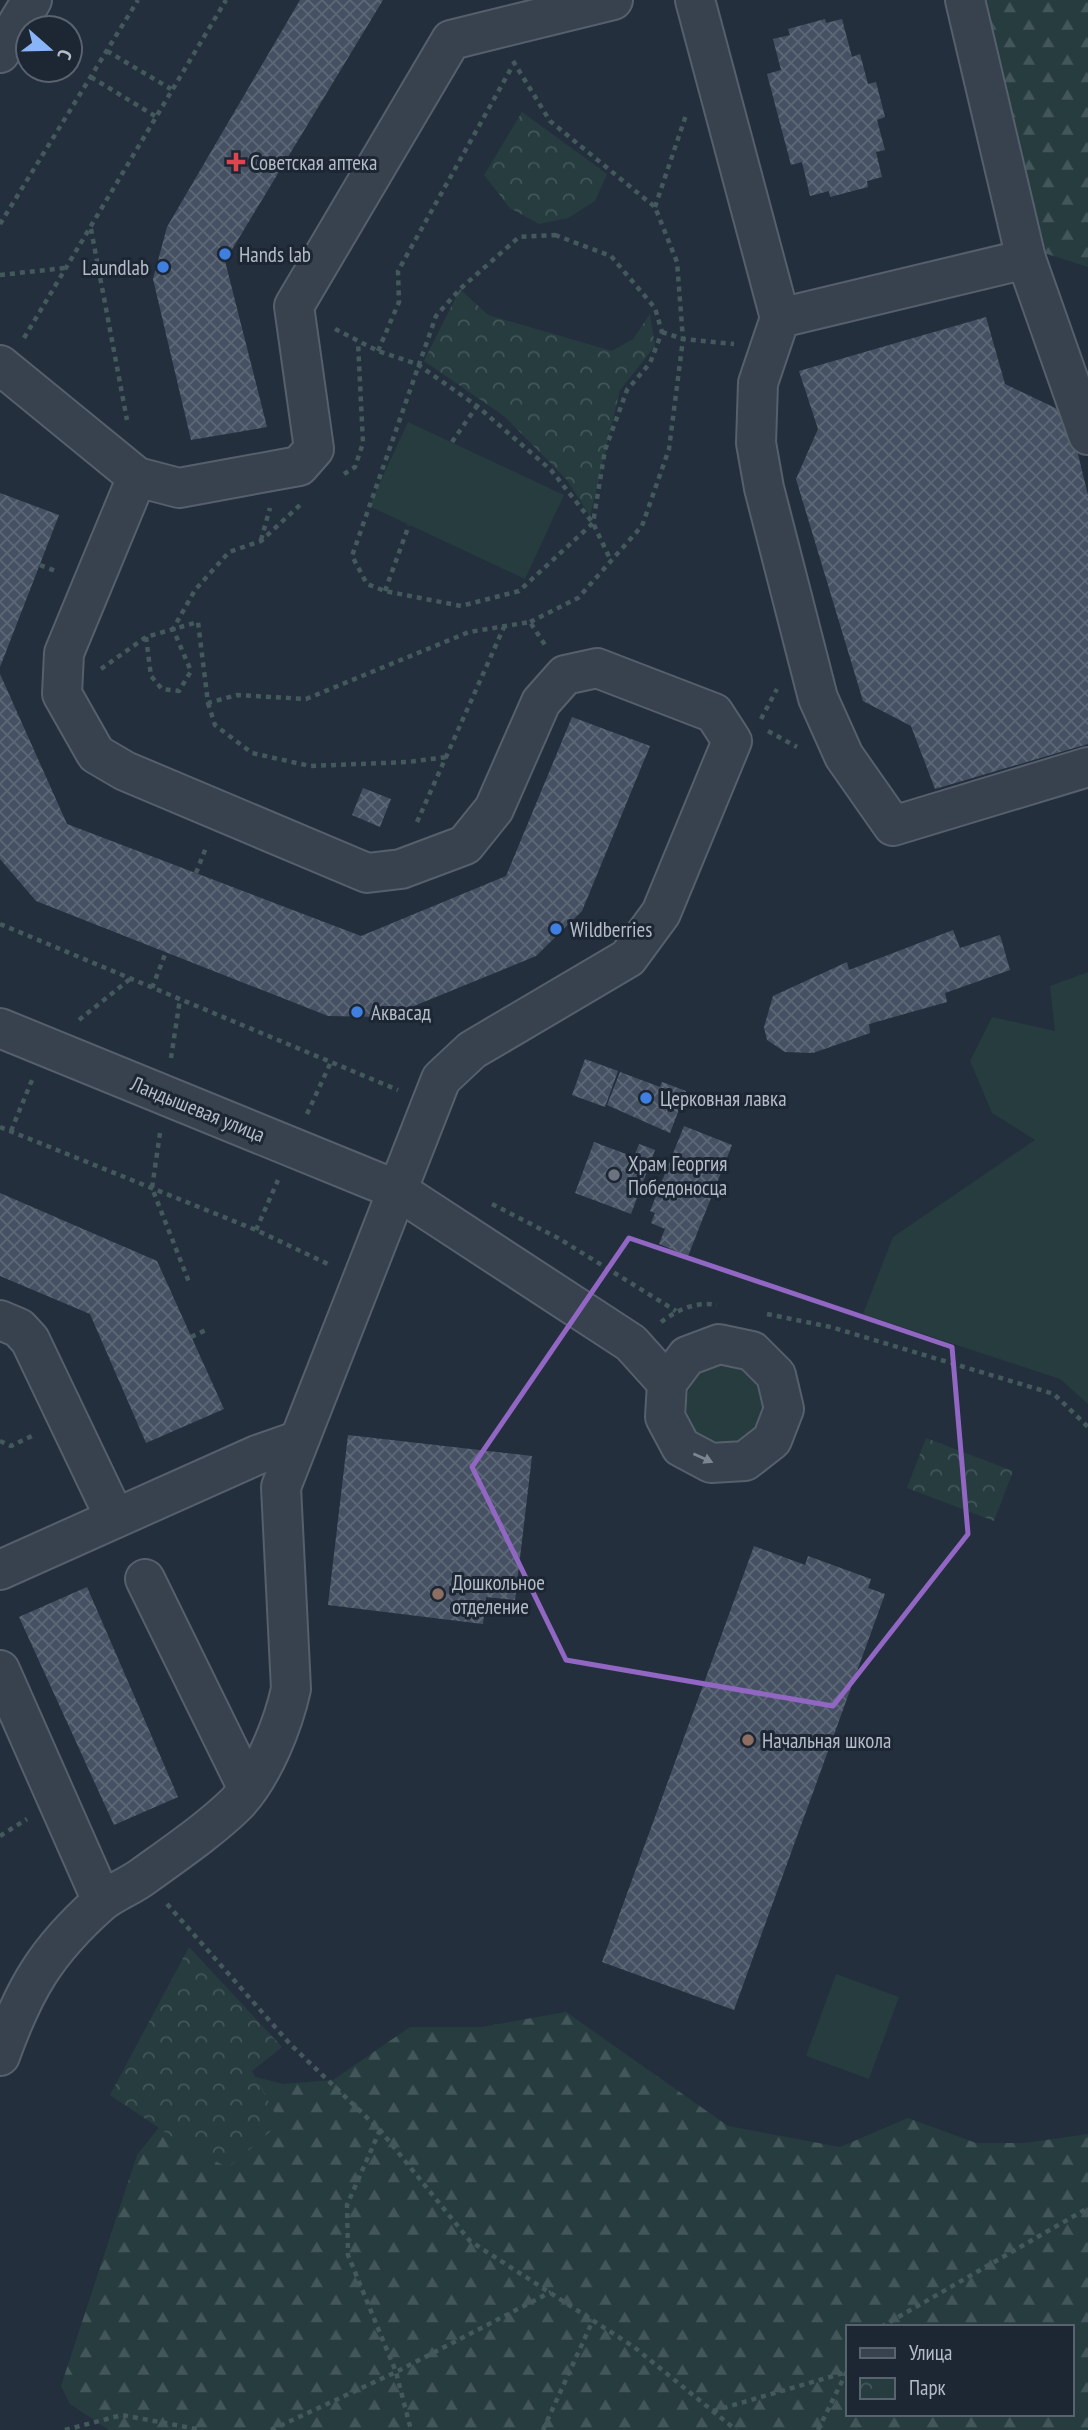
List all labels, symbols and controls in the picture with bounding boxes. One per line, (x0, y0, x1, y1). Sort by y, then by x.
north arrow (14, 14, 84, 84)
text: С (52, 47, 78, 63)
place label: Советская аптека (250, 149, 377, 176)
marker: Советская аптека (228, 154, 244, 170)
place label: Hands lab (239, 241, 311, 268)
marker: Hands lab (217, 246, 233, 262)
place label: Laundlab (82, 254, 149, 281)
marker: Laundlab (155, 259, 171, 275)
place label: Wildberries (570, 916, 652, 943)
marker: Wildberries (548, 921, 564, 937)
place label: Аквасад (371, 999, 431, 1026)
marker: Аквасад (349, 1004, 365, 1020)
street label: Ландышевая улица (126, 1069, 269, 1148)
place label: Церковная лавка (660, 1085, 787, 1112)
marker: Церковная лавка (638, 1090, 654, 1106)
place label: Храм Георгия Победоносца (628, 1150, 727, 1201)
marker: Храм Георгия Победоносца (606, 1167, 622, 1183)
one-way arrow (693, 1452, 713, 1464)
place label: Дошкольное отделение (452, 1569, 545, 1620)
marker: Дошкольное отделение (430, 1586, 446, 1602)
place label: Начальная школа (762, 1727, 891, 1754)
marker: Начальная школа (740, 1732, 756, 1748)
legend (846, 2325, 1074, 2416)
text: Улица (909, 2339, 952, 2366)
text: Парк (909, 2374, 946, 2401)

